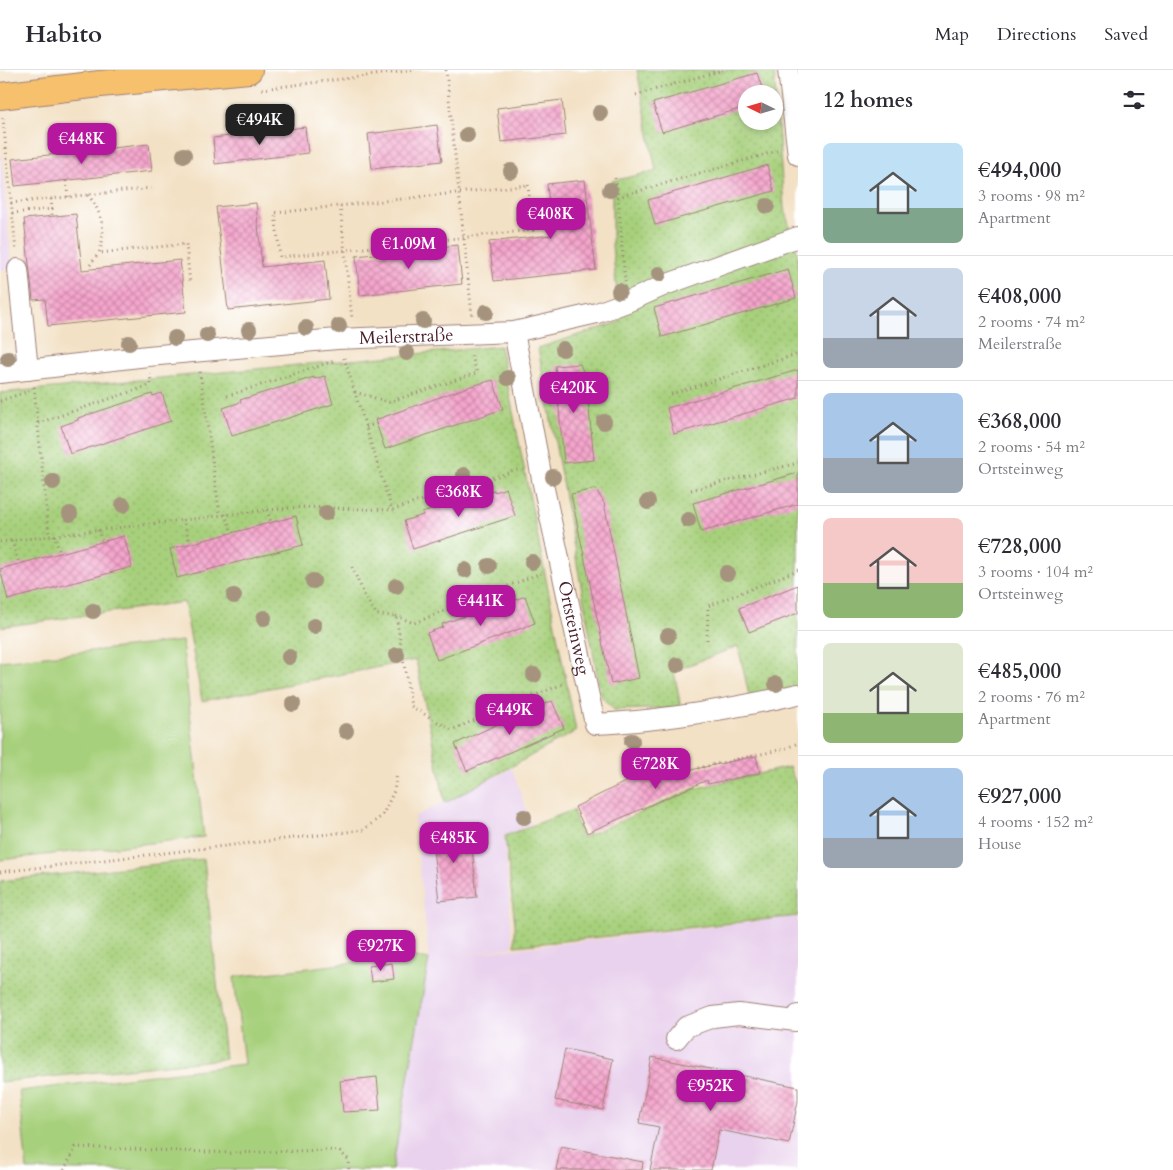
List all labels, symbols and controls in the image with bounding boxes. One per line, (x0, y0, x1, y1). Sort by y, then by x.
text: Habito (25, 18, 102, 51)
text: Map (935, 22, 969, 47)
text: Directions (997, 22, 1076, 47)
text: Saved (1104, 22, 1148, 47)
north arrow (738, 85, 782, 130)
map controls (738, 85, 783, 130)
text: 12 homes (823, 86, 913, 115)
icon: filters (1120, 86, 1148, 114)
pin: €494K (225, 104, 295, 146)
text: €494K (236, 109, 284, 131)
pin: €448K (47, 122, 117, 165)
text: €448K (58, 128, 106, 150)
text: €494,000 (978, 156, 1061, 185)
icon: home (863, 163, 923, 223)
text: 3 rooms · 98 m² (978, 185, 1085, 207)
pin: €408K (516, 198, 586, 240)
text: €408K (527, 203, 575, 225)
text: Apartment (978, 207, 1051, 229)
pin: €1.09M (368, 228, 450, 270)
text: €1.09M (382, 233, 436, 255)
text: €408,000 (978, 282, 1061, 311)
icon: home (863, 288, 923, 348)
text: 2 rooms · 74 m² (978, 311, 1085, 333)
street label: Meilerstraße (358, 322, 454, 351)
text: Meilerstraße (978, 333, 1062, 355)
pin: €420K (539, 372, 609, 414)
text: €420K (550, 377, 598, 399)
text: €368,000 (978, 407, 1061, 436)
icon: home (863, 413, 923, 473)
text: 2 rooms · 54 m² (978, 436, 1085, 458)
text: Ortsteinweg (978, 458, 1063, 480)
pin: €368K (424, 476, 494, 518)
text: €368K (435, 481, 483, 503)
text: €728,000 (978, 532, 1061, 561)
icon: home (863, 538, 923, 598)
text: 3 rooms · 104 m² (978, 561, 1093, 583)
street label: Ortsteinweg (551, 579, 596, 678)
text: Ortsteinweg (978, 583, 1063, 605)
pin: €441K (446, 584, 516, 627)
text: €441K (457, 590, 505, 612)
text: €485,000 (978, 657, 1061, 686)
icon: home (863, 663, 923, 723)
text: 2 rooms · 76 m² (978, 686, 1085, 708)
pin: €449K (475, 694, 545, 736)
text: €449K (486, 699, 534, 721)
text: Apartment (978, 708, 1051, 730)
pin: €728K (621, 748, 691, 790)
text: €728K (632, 753, 680, 775)
text: €927,000 (978, 782, 1061, 811)
icon: home (863, 788, 923, 848)
text: 4 rooms · 152 m² (978, 811, 1093, 833)
pin: €485K (419, 822, 489, 864)
text: €485K (430, 827, 478, 849)
text: House (978, 833, 1021, 855)
pin: €927K (346, 930, 416, 972)
text: €927K (357, 935, 405, 957)
pin: €952K (676, 1070, 746, 1112)
text: €952K (687, 1075, 735, 1097)

